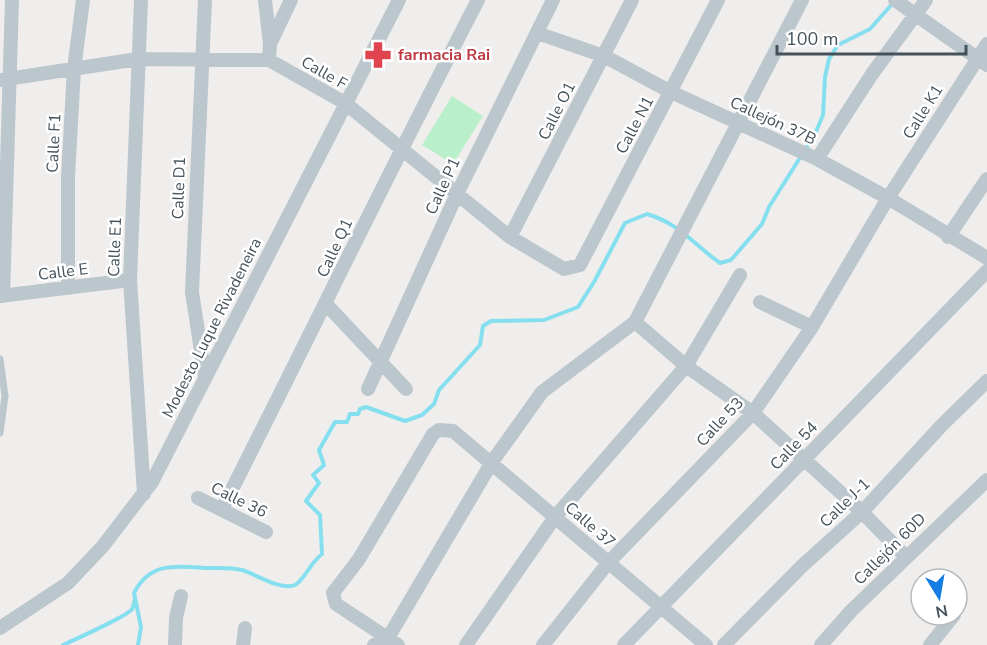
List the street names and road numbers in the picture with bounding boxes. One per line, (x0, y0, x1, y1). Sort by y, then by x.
street label: Calle F (297, 51, 351, 95)
street label: Calle O1 (533, 78, 581, 144)
street label: Calle K1 (898, 80, 948, 144)
street label: Callejón 37B (726, 91, 820, 151)
street label: Calle N1 (611, 92, 659, 158)
street label: Calle F1 (41, 113, 67, 173)
street label: Calle P1 (420, 154, 466, 218)
street label: Calle D1 (167, 156, 191, 220)
street label: Calle Q1 (312, 215, 358, 281)
street label: Calle E1 (103, 217, 127, 277)
street label: Modesto Luque Rivadeneira (157, 234, 267, 422)
street label: Calle E (37, 258, 89, 286)
street label: Calle 53 (691, 392, 749, 452)
street label: Calle 54 (765, 416, 823, 475)
street label: Calle J-1 (815, 473, 875, 533)
street label: Calle 36 (207, 477, 271, 523)
street label: Calle 37 (560, 497, 620, 553)
street label: Callejón 60D (849, 508, 931, 590)

